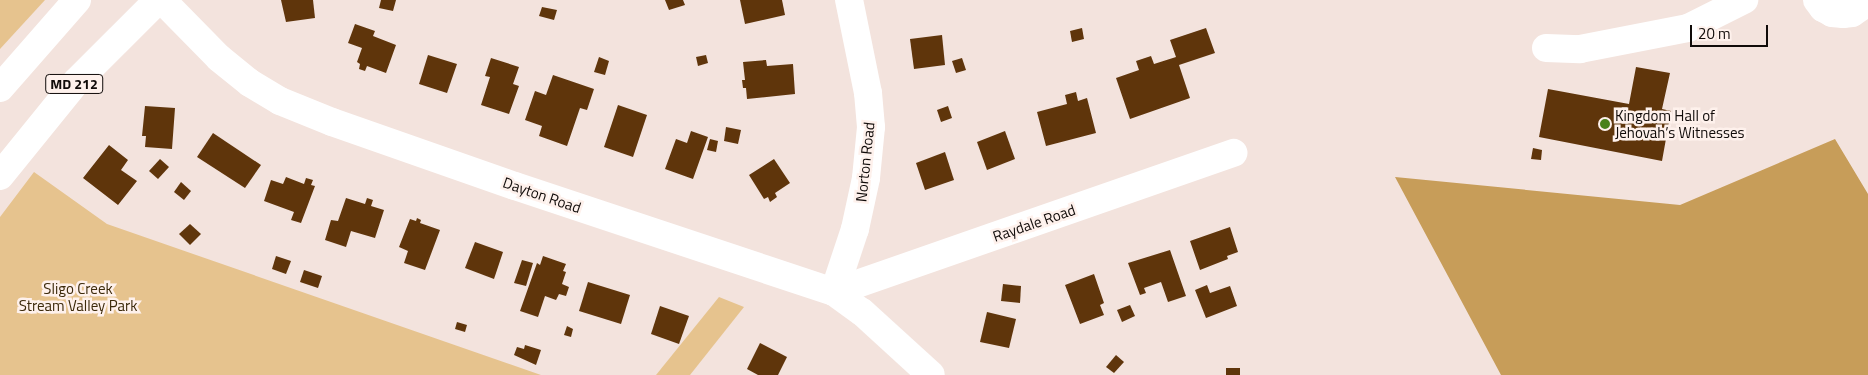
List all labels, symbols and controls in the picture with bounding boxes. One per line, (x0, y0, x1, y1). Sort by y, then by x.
scale bar (1693, 15, 1770, 47)
text: 20 m (1698, 22, 1731, 45)
road number: MD 212 (44, 72, 104, 96)
place label: Kingdom Hall of Jehovah’s Witnesses (1615, 106, 1744, 141)
marker: Kingdom Hall of Jehovah’s Witnesses (1599, 118, 1611, 130)
street label: Norton Road (852, 121, 878, 203)
street label: Dayton Road (501, 173, 583, 217)
street label: Raydale Road (990, 200, 1078, 246)
park label: Sligo Creek Stream Valley Park (19, 279, 137, 314)

